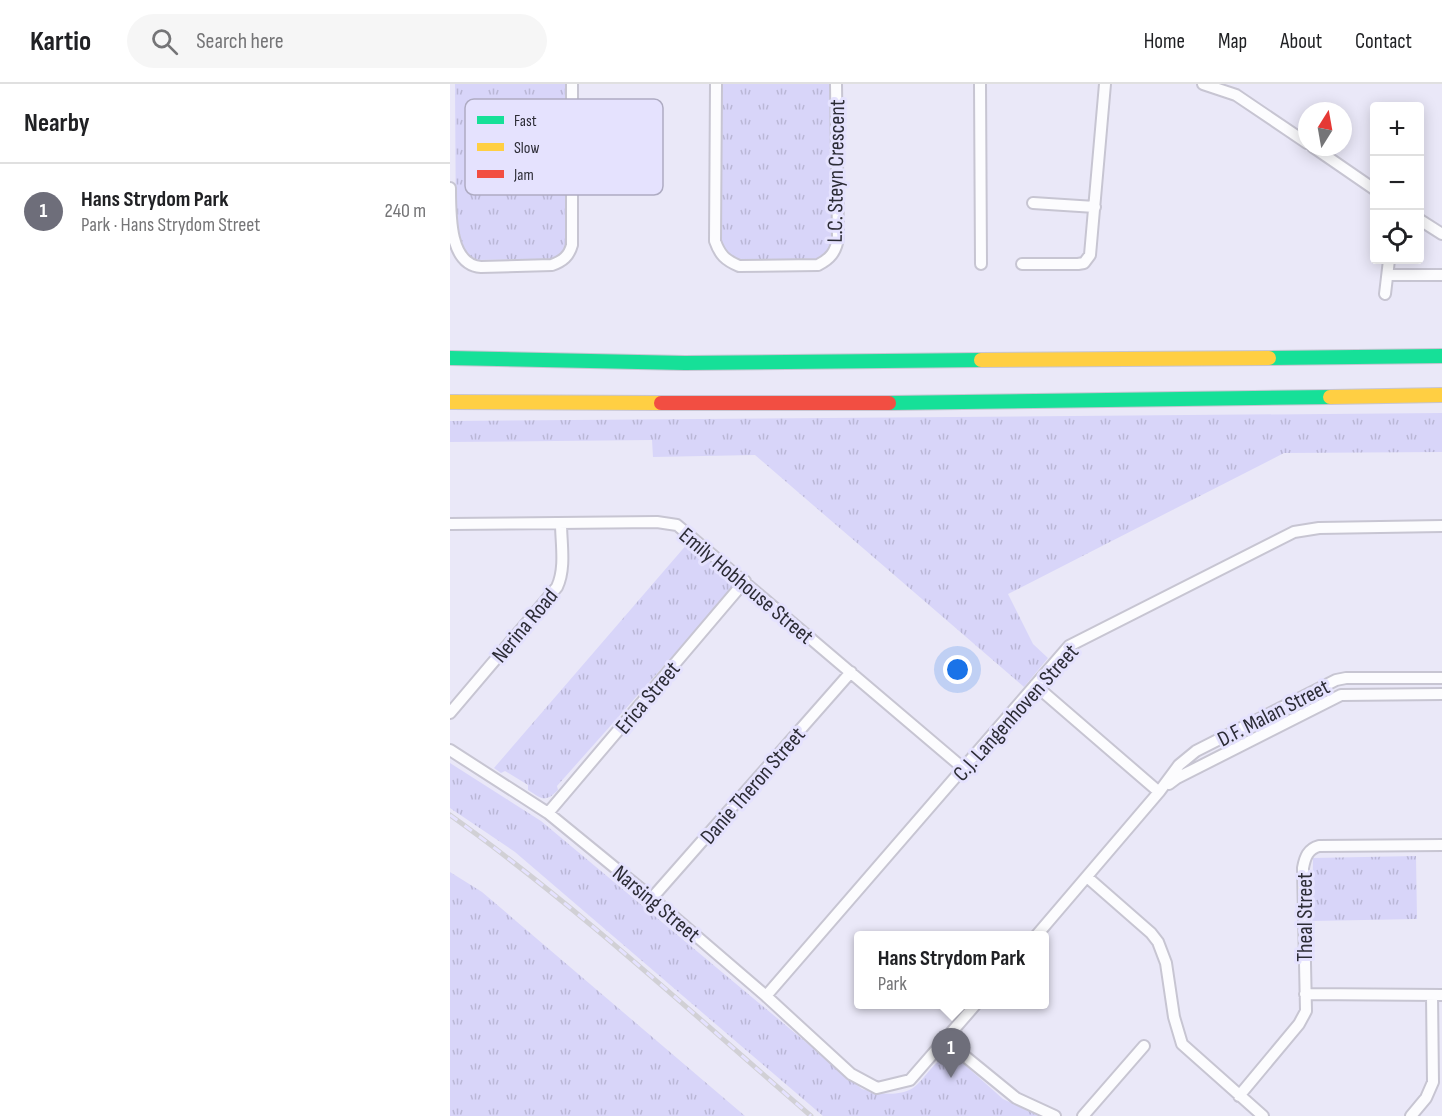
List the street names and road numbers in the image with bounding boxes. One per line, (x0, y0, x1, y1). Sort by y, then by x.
street label: L.C. Steyn Crescent (822, 99, 851, 243)
street label: Emily Hobhouse Street (673, 522, 819, 650)
street label: Nerina Road (486, 583, 564, 669)
street label: C.J. Langenhoven Street (948, 639, 1085, 787)
street label: Erica Street (610, 656, 686, 740)
street label: D.F. Malan Street (1213, 673, 1335, 753)
street label: Danie Theron Street (695, 722, 812, 850)
street label: Narsing Street (607, 860, 705, 949)
street label: Theal Street (1292, 872, 1319, 962)

